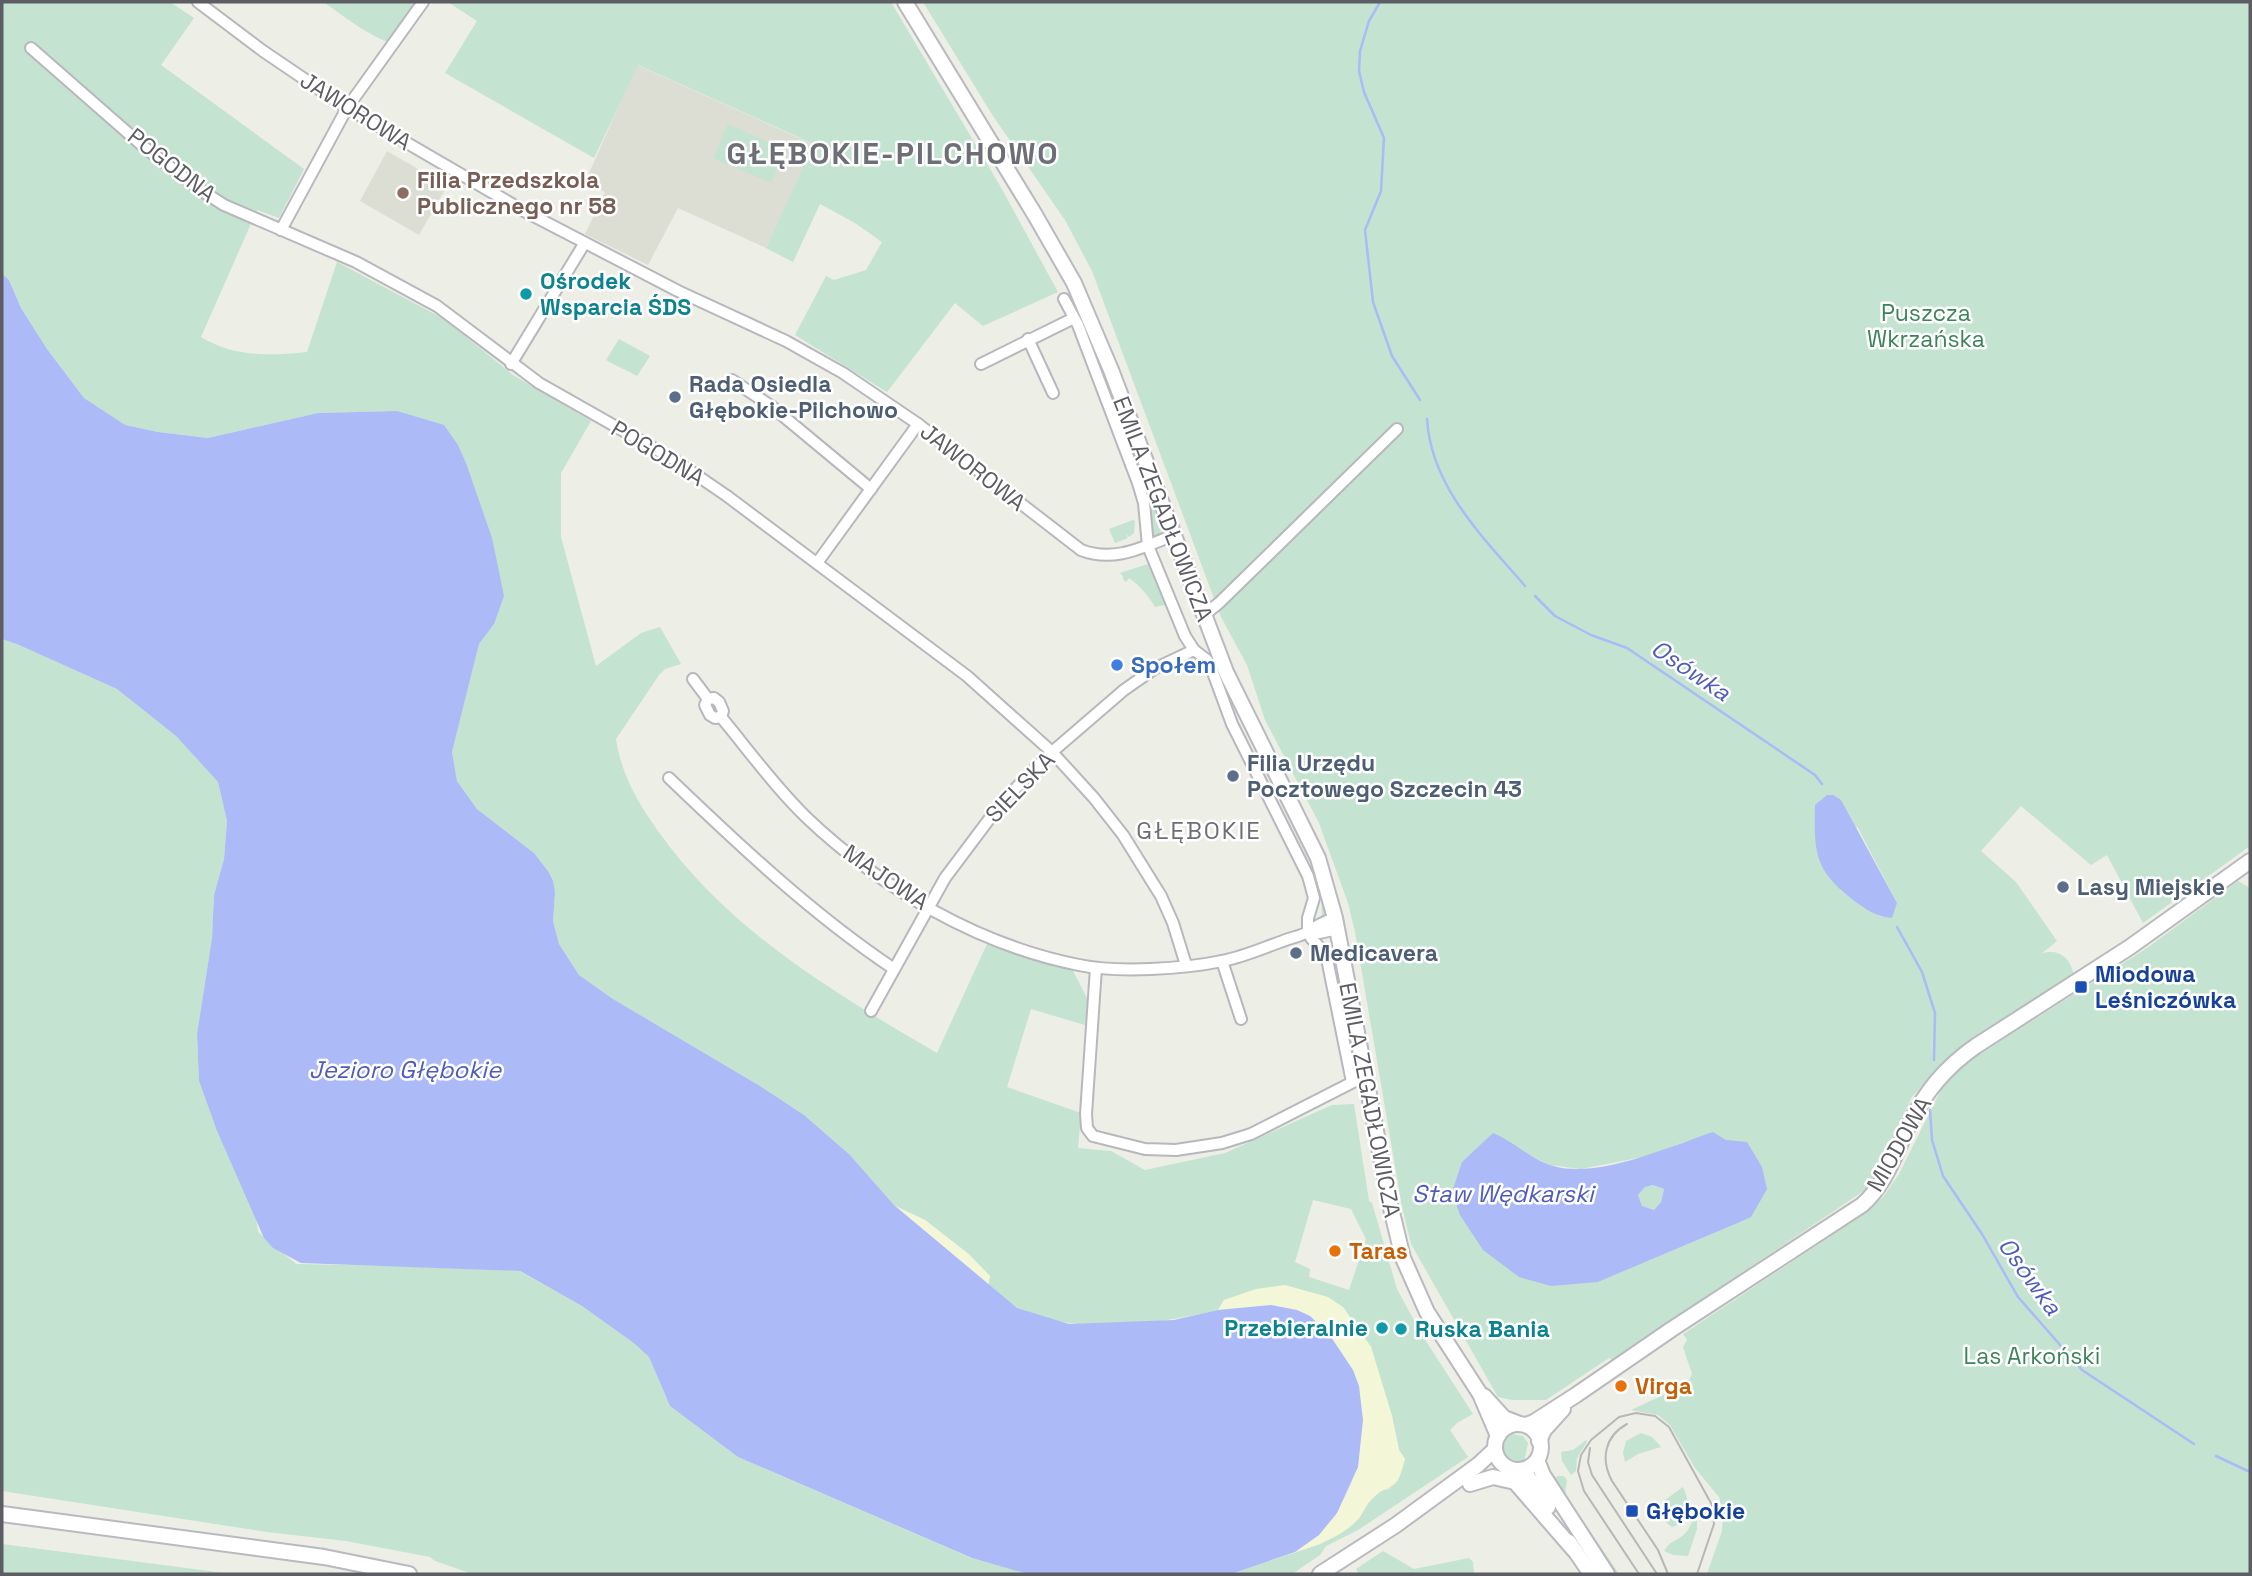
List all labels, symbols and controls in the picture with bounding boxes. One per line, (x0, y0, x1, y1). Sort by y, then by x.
street label: JAWOROWA (295, 65, 417, 157)
street label: POGODNA (122, 121, 222, 209)
district label: GŁĘBOKIE-PILCHOWO (726, 134, 1060, 173)
place label: Filia Przedszkola Publicznego nr 58 (417, 165, 616, 221)
marker: Filia Przedszkola Publicznego nr 58 (395, 185, 411, 201)
place label: Ośrodek Wsparcia ŚDS (540, 266, 691, 322)
marker: Ośrodek Wsparcia ŚDS (518, 286, 534, 302)
park label: Puszcza Wkrzańska (1867, 298, 1985, 354)
place label: Rada Osiedla Głębokie-Pilchowo (689, 369, 898, 425)
marker: Rada Osiedla Głębokie-Pilchowo (667, 389, 683, 405)
street label: EMILA ZEGADŁOWICZA (1106, 392, 1220, 626)
street label: POGODNA (606, 413, 710, 493)
street label: JAWOROWA (914, 416, 1032, 518)
water label: Osówka (1645, 632, 1737, 708)
place label: Społem (1131, 650, 1216, 680)
marker: Społem (1109, 657, 1125, 673)
street label: SIELSKA (979, 745, 1061, 829)
place label: Filia Urzędu Pocztowego Szczecin 43 (1247, 748, 1522, 804)
marker: Filia Urzędu Pocztowego Szczecin 43 (1225, 768, 1241, 784)
district label: GŁĘBOKIE (1136, 815, 1262, 846)
street label: MAJOWA (837, 837, 935, 917)
place label: Lasy Miejskie (2077, 872, 2225, 902)
marker: Lasy Miejskie (2055, 879, 2071, 895)
place label: Medicavera (1310, 938, 1438, 968)
marker: Medicavera (1288, 945, 1304, 961)
place label: Miodowa Leśniczówka (2095, 959, 2236, 1015)
marker: Miodowa Leśniczówka (2073, 979, 2089, 995)
street label: EMILA ZEGADŁOWICZA (1332, 980, 1408, 1220)
water label: Jezioro Głębokie (309, 1054, 502, 1085)
street label: MIODOWA (1860, 1091, 1938, 1197)
water label: Staw Wędkarski (1412, 1178, 1597, 1209)
water label: Osówka (1991, 1231, 2069, 1321)
place label: Taras (1349, 1236, 1408, 1266)
marker: Taras (1327, 1243, 1343, 1259)
place label: Przebieralnie (1224, 1313, 1368, 1343)
place label: Ruska Bania (1415, 1314, 1550, 1344)
marker: Przebieralnie (1374, 1320, 1390, 1336)
marker: Ruska Bania (1393, 1321, 1409, 1337)
park label: Las Arkoński (1964, 1341, 2100, 1371)
place label: Virga (1635, 1371, 1692, 1401)
marker: Virga (1613, 1378, 1629, 1394)
place label: Głębokie (1646, 1496, 1745, 1526)
marker: Głębokie (1624, 1503, 1640, 1519)

